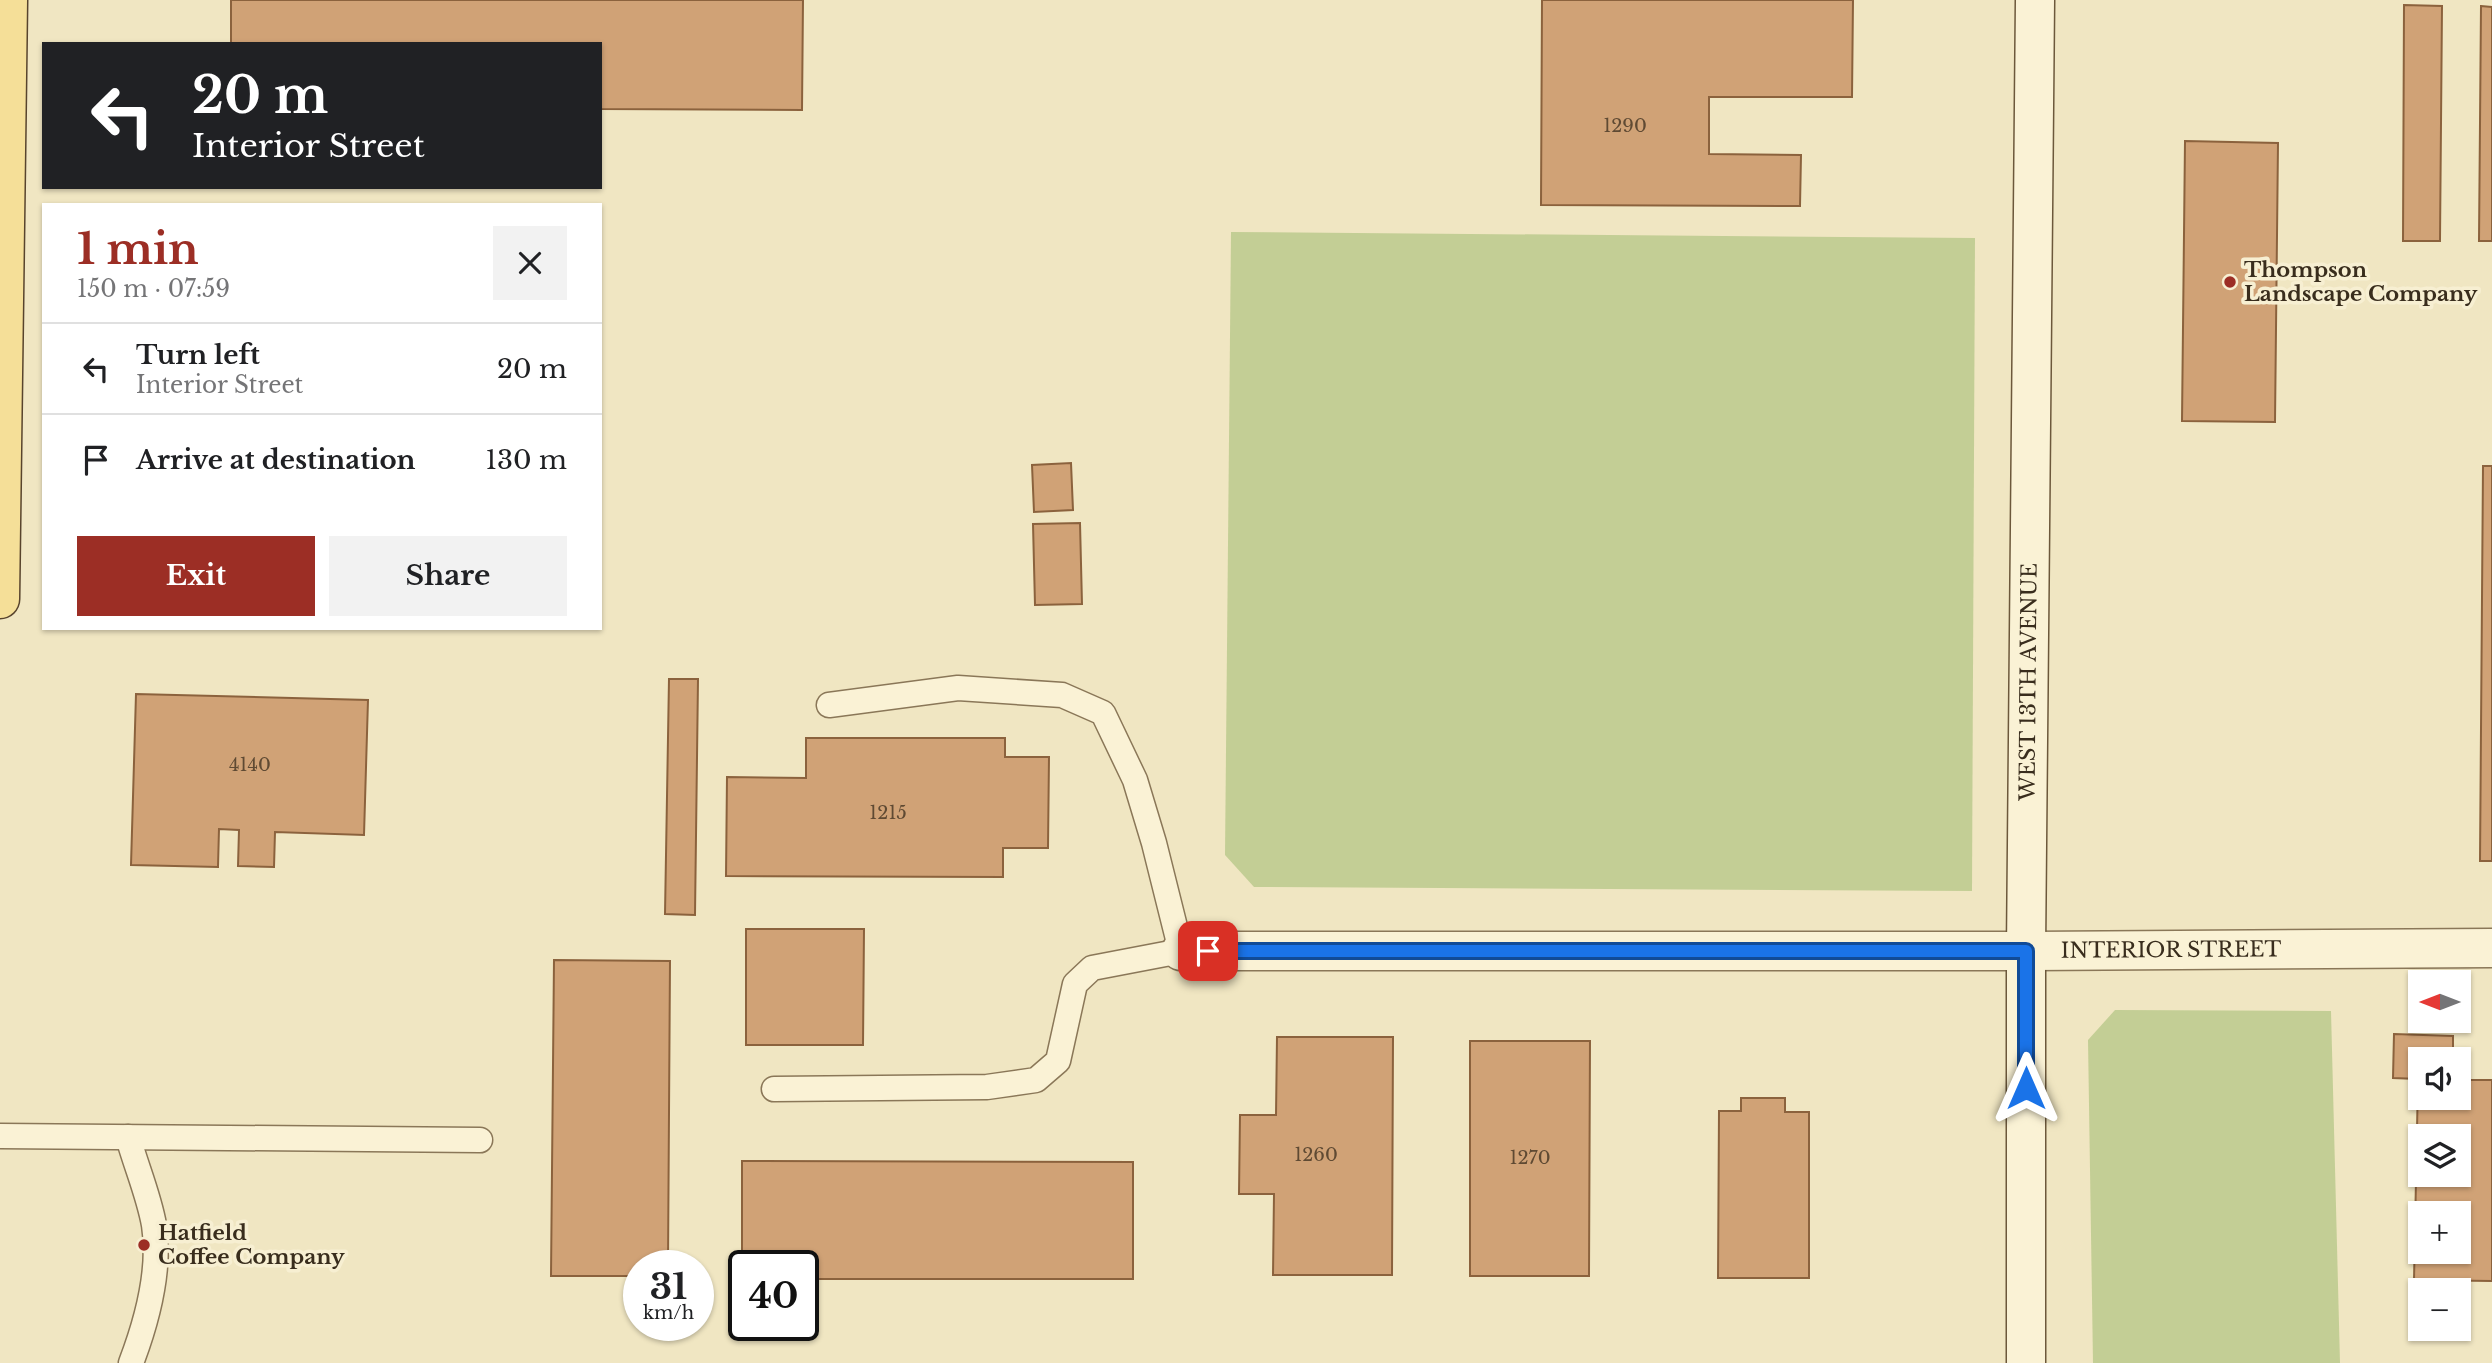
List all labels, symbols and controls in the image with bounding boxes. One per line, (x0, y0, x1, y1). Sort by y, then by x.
text: 20 m (192, 65, 328, 126)
icon: left (77, 70, 168, 161)
house number: 1290 (1603, 115, 1647, 137)
text: Interior Street (192, 126, 425, 166)
text: 1 min (77, 223, 199, 275)
button: close (493, 226, 567, 300)
place label: Thompson Landscape Company (2244, 257, 2478, 307)
marker: Thompson Landscape Company (2222, 274, 2238, 290)
text: 150 m · 07:59 (77, 275, 230, 303)
text: Turn left (136, 339, 260, 371)
icon: left (77, 350, 115, 388)
text: 20 m (497, 353, 567, 385)
text: Interior Street (136, 371, 303, 399)
icon: arrive (77, 441, 115, 479)
text: Arrive at destination (136, 444, 416, 476)
text: 130 m (485, 444, 567, 476)
button: Exit (77, 536, 315, 616)
button: Share (329, 536, 567, 616)
street label: WEST 13TH AVENUE (2014, 563, 2043, 802)
house number: 4140 (229, 754, 271, 776)
house number: 1215 (869, 802, 907, 824)
pin (1178, 921, 1238, 981)
icon: arrive (1189, 932, 1227, 970)
street label: INTERIOR STREET (2061, 936, 2281, 964)
north arrow (2408, 970, 2471, 1032)
map controls (2408, 970, 2471, 1341)
button: sound (2408, 1047, 2471, 1110)
position arrow (1989, 1051, 2063, 1125)
button: layers (2408, 1124, 2471, 1187)
house number: 1260 (1294, 1144, 1338, 1166)
house number: 1270 (1509, 1147, 1551, 1169)
button: + (2408, 1201, 2471, 1264)
place label: Hatfield Coffee Company (158, 1220, 345, 1270)
marker: Hatfield Coffee Company (136, 1237, 152, 1253)
speed limit sign: 40 (728, 1250, 819, 1341)
text: 31 (650, 1265, 687, 1308)
button: − (2408, 1278, 2471, 1341)
text: km/h (643, 1302, 694, 1324)

